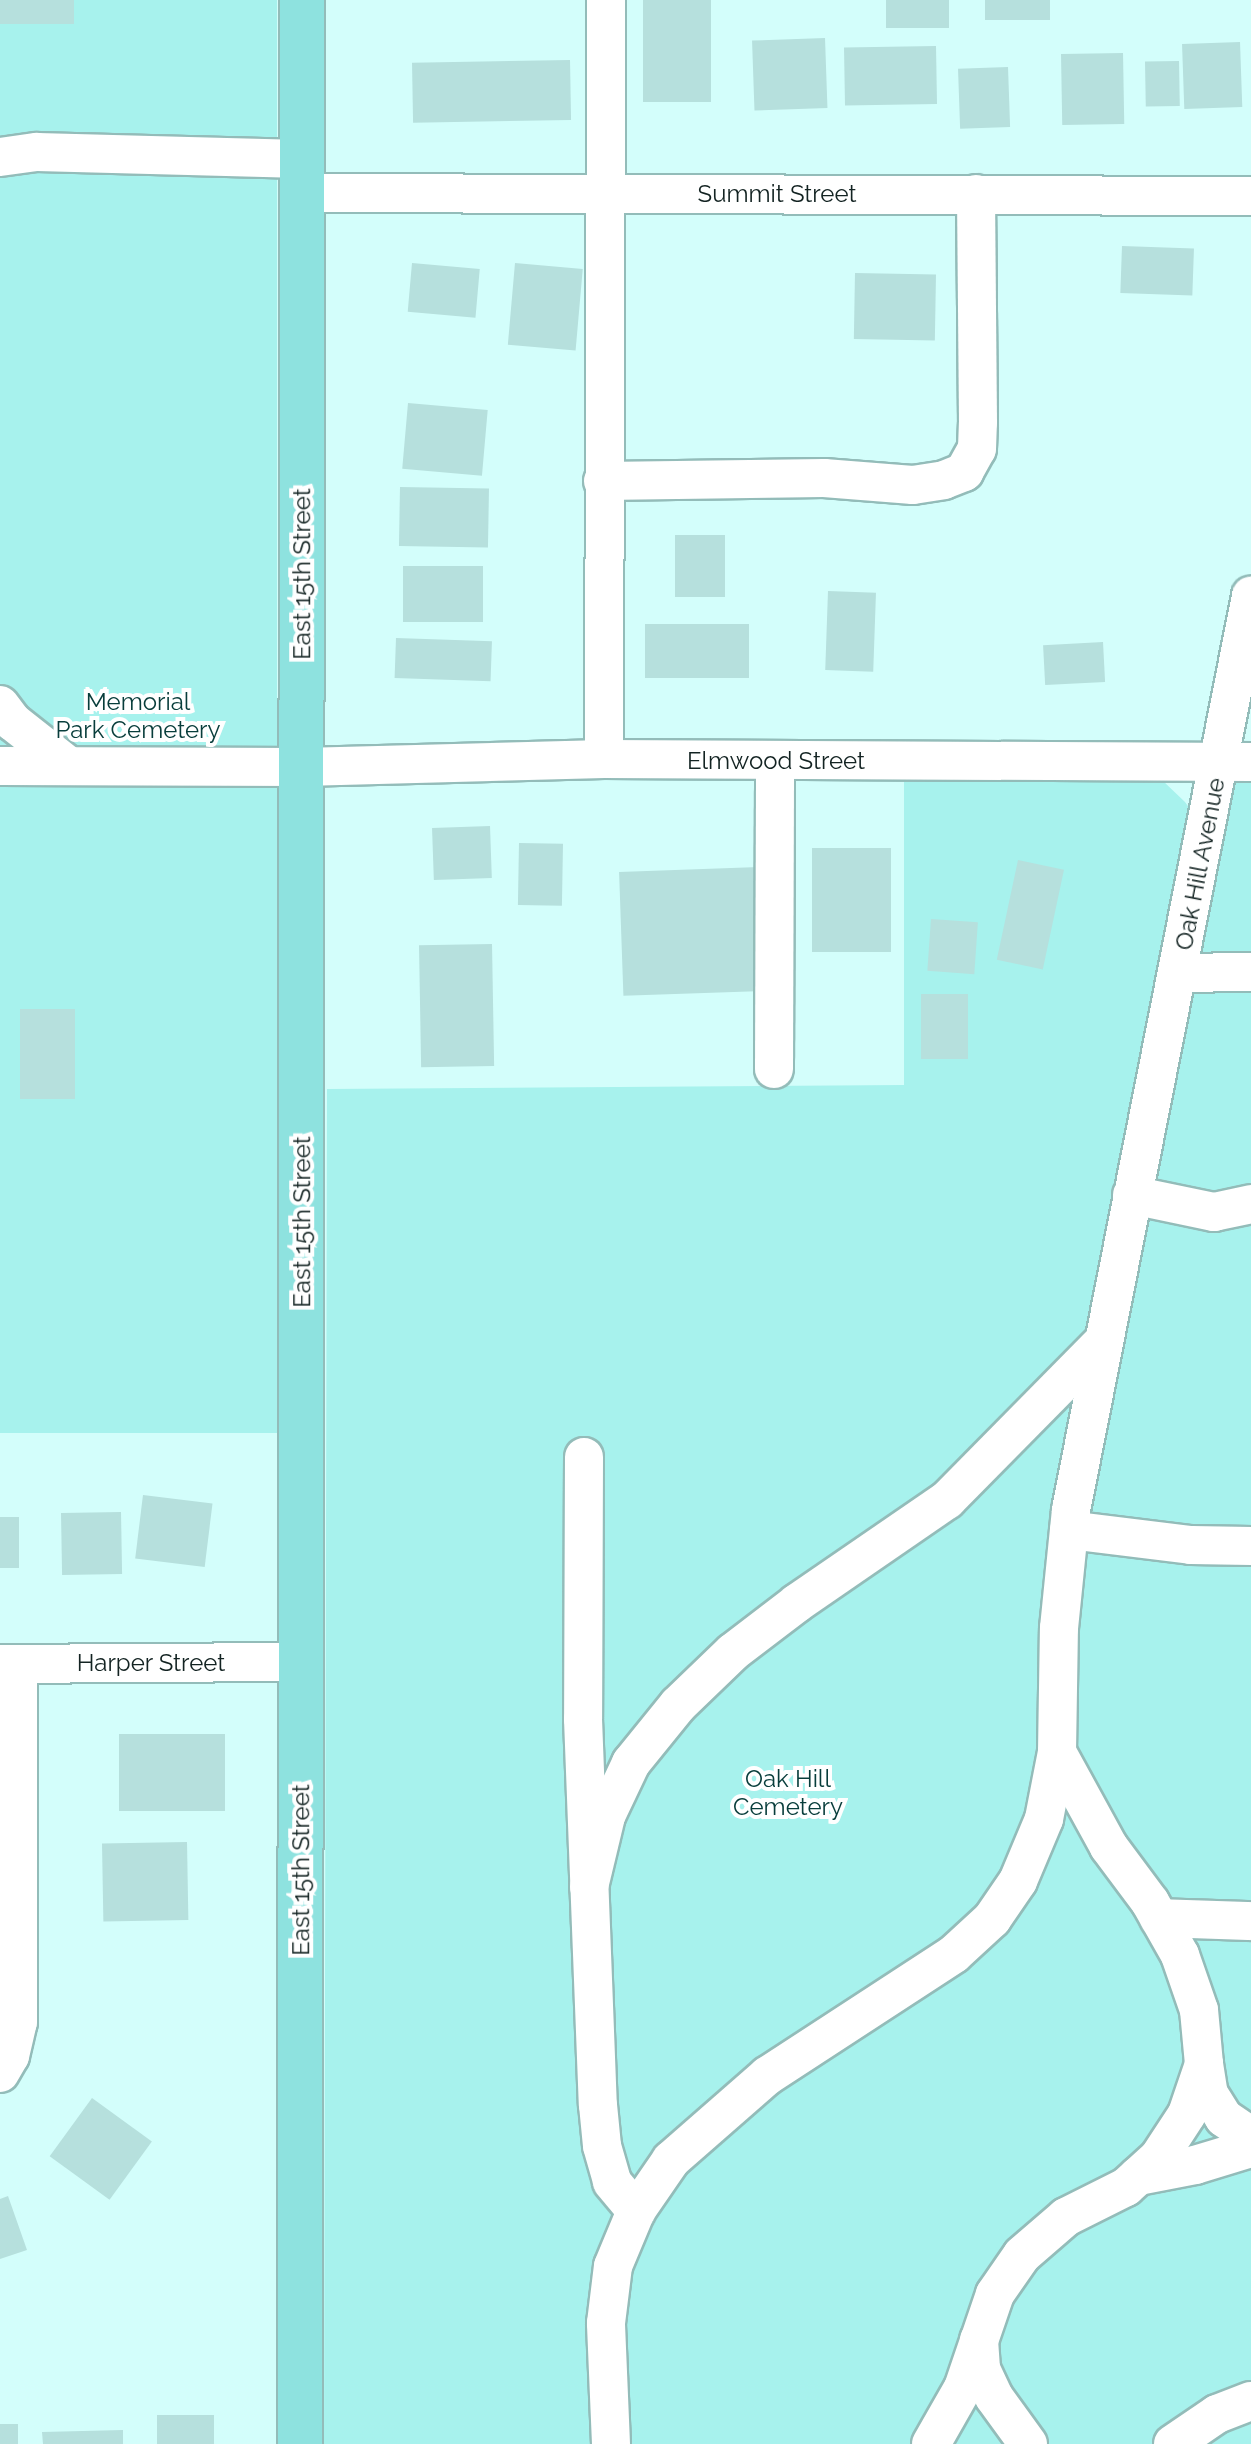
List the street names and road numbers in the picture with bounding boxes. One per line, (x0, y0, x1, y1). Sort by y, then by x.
street label: Summit Street (698, 180, 856, 208)
street label: East 15th Street (288, 488, 316, 660)
street label: Elmwood Street (687, 747, 865, 775)
street label: Oak Hill Avenue (1169, 775, 1231, 953)
street label: East 15th Street (288, 1136, 316, 1308)
street label: Harper Street (76, 1649, 226, 1677)
street label: East 15th Street (287, 1784, 315, 1956)

